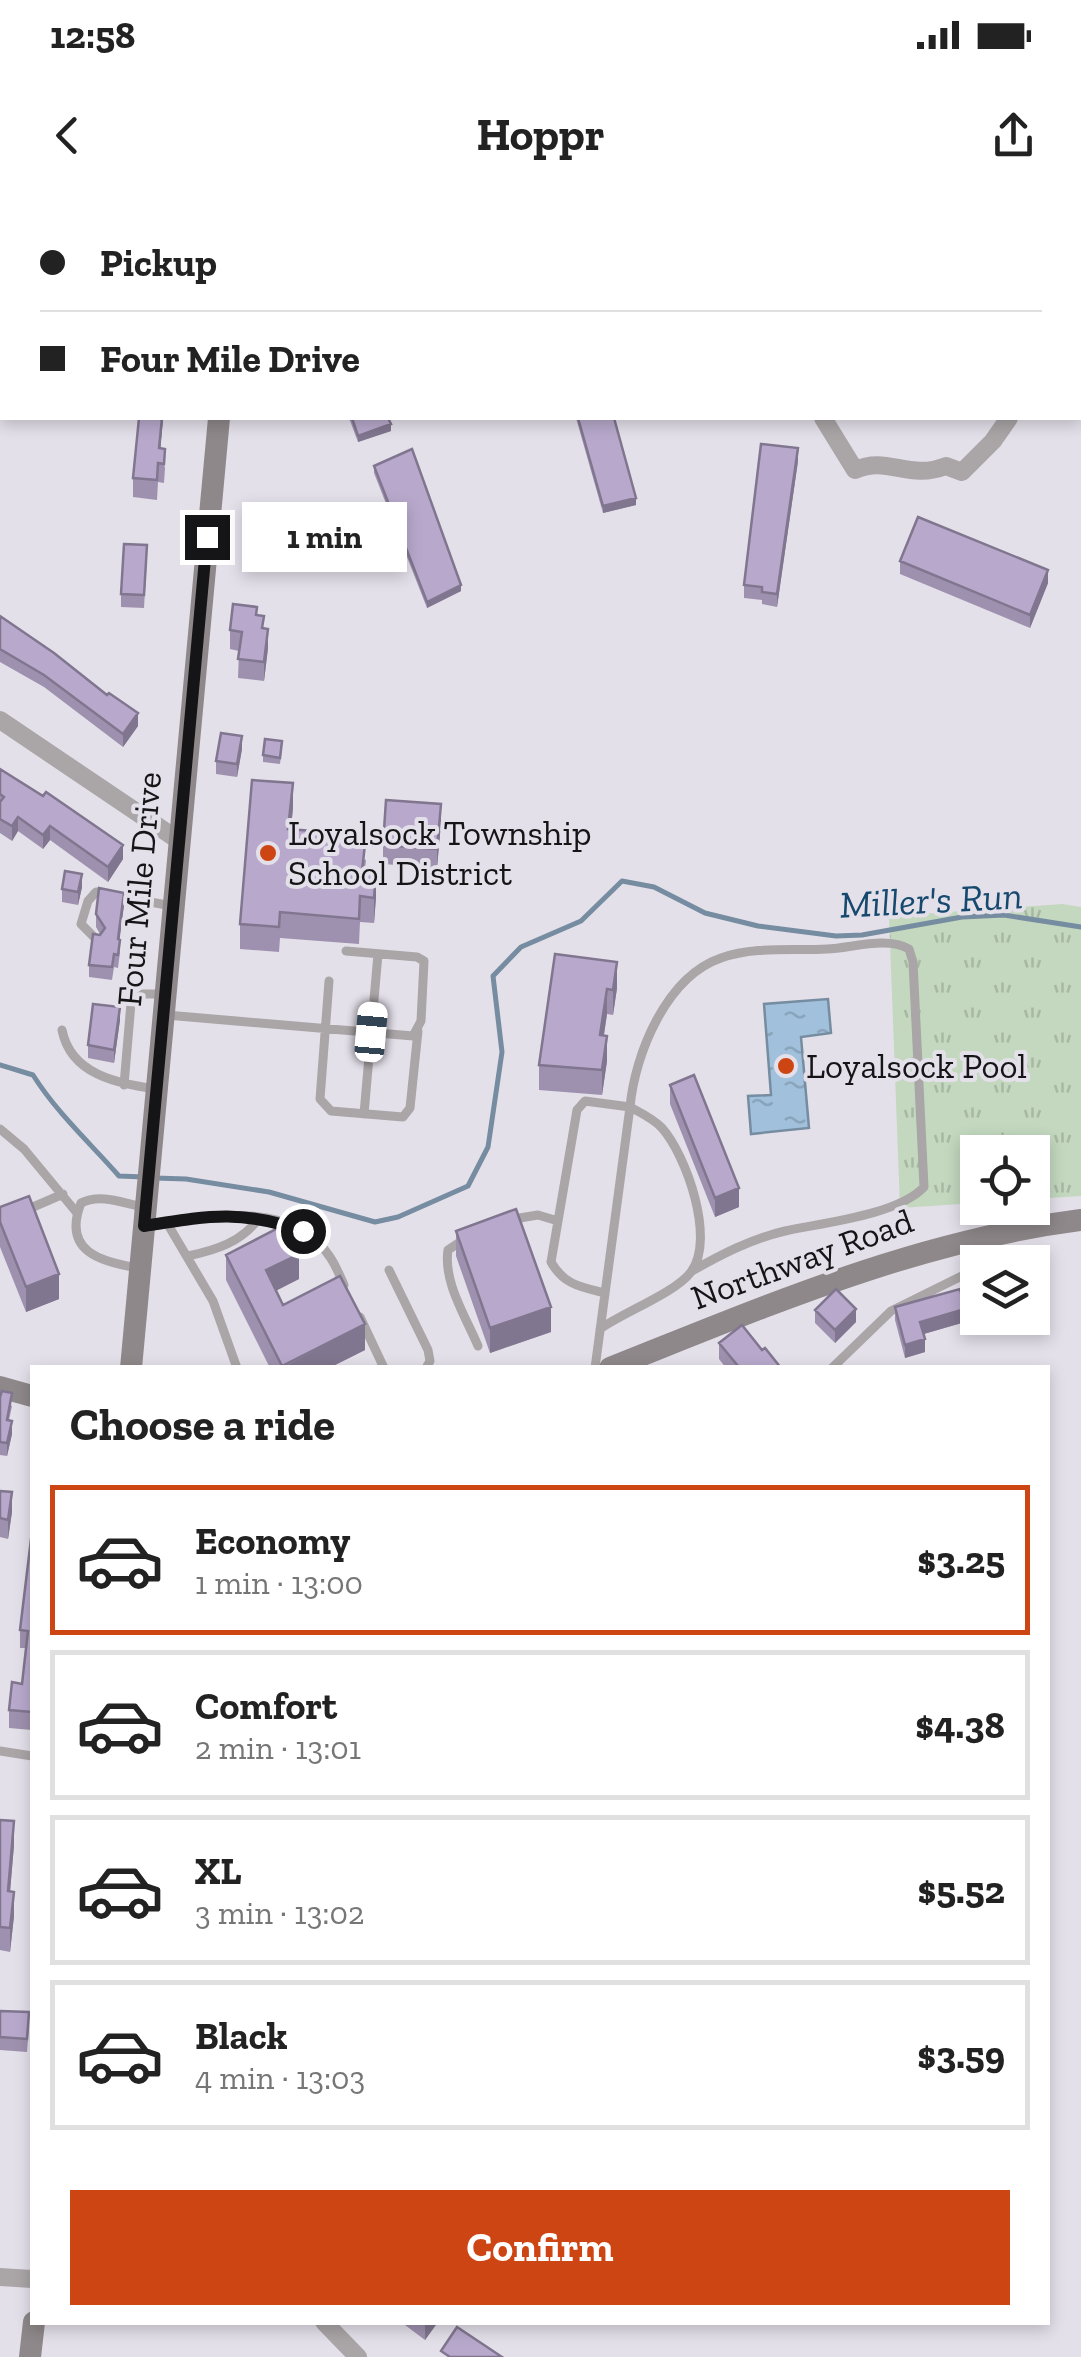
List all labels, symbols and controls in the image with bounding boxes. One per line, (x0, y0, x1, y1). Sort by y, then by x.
text: 12:58 (50, 12, 136, 58)
icon: back (40, 108, 95, 163)
text: Hoppr (476, 108, 605, 162)
icon: share (986, 108, 1041, 163)
text: Pickup (100, 240, 217, 286)
text: Four Mile Drive (100, 336, 360, 382)
callout: 1 min (242, 502, 407, 572)
route end (185, 515, 230, 560)
text: 1 min (287, 518, 362, 556)
street label: Four Mile Drive (108, 770, 170, 1008)
place label: Loyalsock Township School District (288, 812, 592, 894)
marker: Loyalsock Township School District (257, 842, 279, 864)
water label: Miller's Run (838, 872, 1024, 928)
car (353, 1001, 389, 1063)
place label: Loyalsock Pool (806, 1045, 1027, 1087)
marker: Loyalsock Pool (775, 1055, 797, 1077)
map controls (960, 1135, 1050, 1335)
button: locate (960, 1135, 1050, 1225)
street label: Northway Road (685, 1199, 919, 1319)
route start (281, 1209, 326, 1254)
button: layers (960, 1245, 1050, 1335)
text: Choose a ride (70, 1398, 335, 1452)
icon: car (75, 1515, 165, 1605)
text: Economy (195, 1518, 350, 1564)
text: $3.25 (917, 1537, 1005, 1583)
text: 1 min · 13:00 (195, 1564, 363, 1602)
icon: car (75, 1680, 165, 1770)
text: Comfort (195, 1683, 337, 1729)
text: $4.38 (915, 1702, 1005, 1748)
text: 2 min · 13:01 (195, 1729, 361, 1767)
icon: car (75, 1845, 165, 1935)
text: XL (195, 1848, 242, 1894)
text: $5.52 (918, 1867, 1005, 1913)
text: 3 min · 13:02 (195, 1894, 364, 1932)
icon: car (75, 2010, 165, 2100)
text: Black (195, 2013, 288, 2059)
text: $3.59 (917, 2032, 1005, 2078)
text: 4 min · 13:03 (195, 2059, 365, 2097)
button: Confirm (70, 2190, 1010, 2305)

